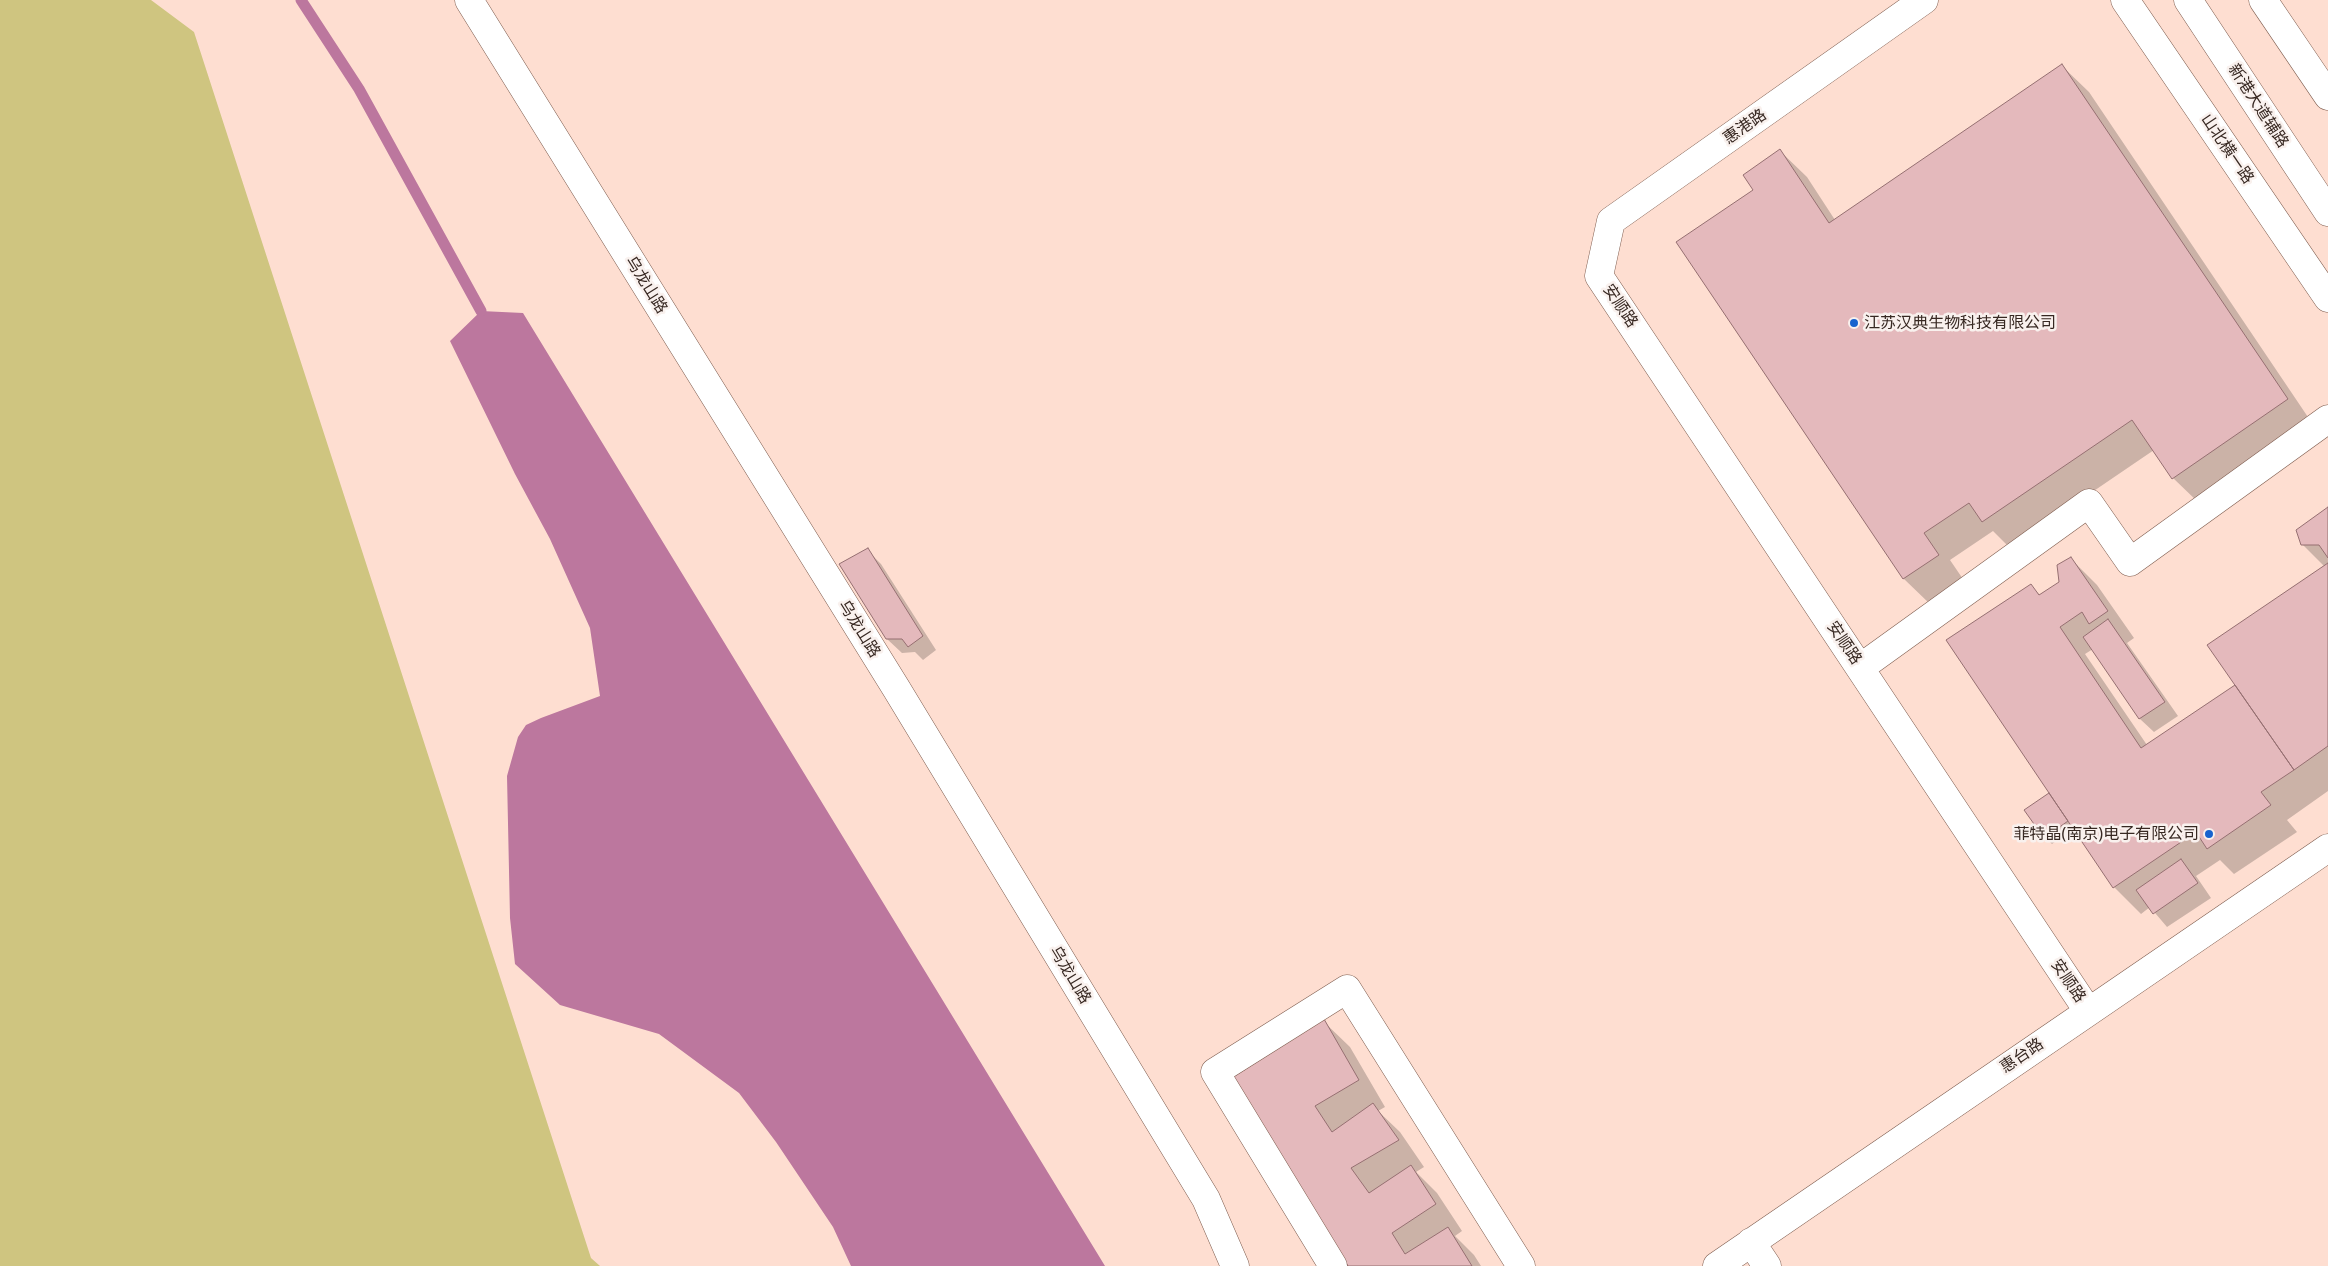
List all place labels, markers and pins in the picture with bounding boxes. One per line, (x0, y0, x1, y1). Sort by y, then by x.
place label: 江苏汉典生物科技有限公司 (1864, 313, 2056, 333)
marker: 江苏汉典生物科技有限公司 (1848, 317, 1860, 329)
place label: 菲特晶(南京)电子有限公司 (2013, 824, 2199, 844)
marker: 菲特晶(南京)电子有限公司 (2203, 828, 2215, 840)

